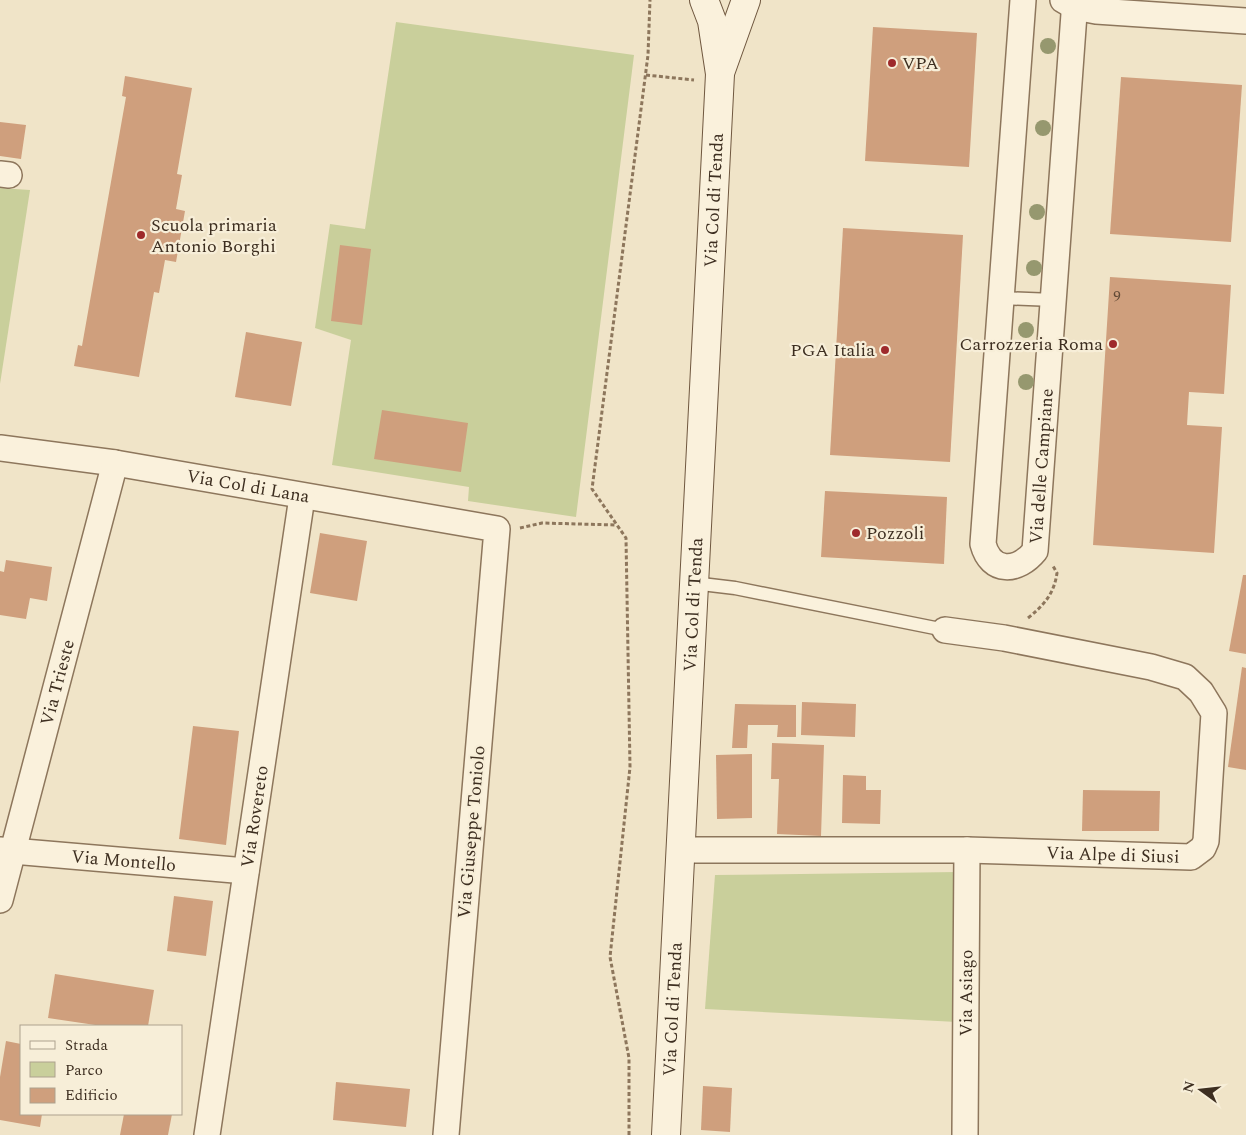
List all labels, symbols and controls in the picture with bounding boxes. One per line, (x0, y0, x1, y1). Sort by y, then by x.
place label: VPA (902, 50, 939, 77)
marker: VPA (886, 57, 898, 69)
street label: Via Col di Tenda (697, 132, 731, 268)
place label: Scuola primaria Antonio Borghi (151, 212, 277, 260)
marker: Scuola primaria Antonio Borghi (135, 229, 147, 241)
house number: 9 (1113, 285, 1121, 308)
place label: Carrozzeria Roma (960, 331, 1103, 358)
place label: PGA Italia (790, 337, 875, 364)
marker: Carrozzeria Roma (1107, 338, 1119, 350)
marker: PGA Italia (879, 344, 891, 356)
street label: Via delle Campiane (1023, 388, 1061, 545)
street label: Via Col di Lana (184, 463, 312, 510)
place label: Pozzoli (866, 520, 924, 547)
marker: Pozzoli (850, 527, 862, 539)
street label: Via Col di Tenda (677, 537, 710, 673)
street label: Via Trieste (33, 637, 82, 729)
street label: Via Giuseppe Toniolo (450, 744, 493, 920)
street label: Via Rovereto (234, 764, 276, 870)
street label: Via Alpe di Siusi (1046, 839, 1180, 871)
street label: Via Montello (70, 843, 177, 879)
street label: Via Col di Tenda (656, 941, 690, 1077)
street label: Via Asiago (953, 949, 980, 1037)
legend (20, 1025, 182, 1115)
text: Strada (65, 1034, 108, 1057)
text: Parco (65, 1059, 103, 1082)
north arrow (1176, 1065, 1226, 1115)
text: N (1177, 1079, 1201, 1095)
text: Edificio (65, 1084, 118, 1107)

